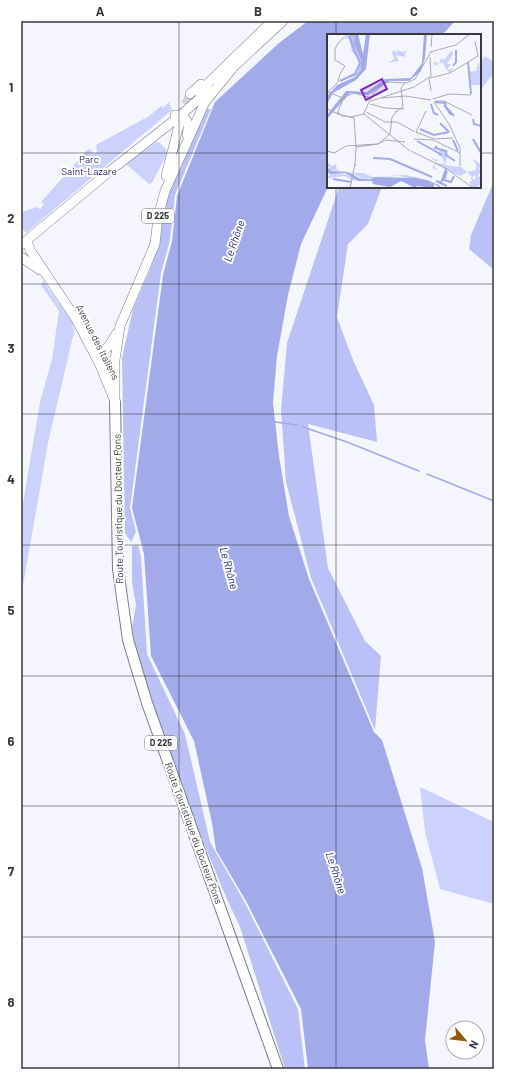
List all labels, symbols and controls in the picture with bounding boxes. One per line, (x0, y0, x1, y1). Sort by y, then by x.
text: A (96, 3, 105, 19)
text: B (254, 3, 262, 19)
text: C (410, 3, 418, 19)
inset map (327, 34, 481, 188)
text: 1 (9, 79, 13, 95)
park label: Parc Saint-Lazare (61, 153, 117, 177)
road number: D 225 (142, 209, 174, 223)
text: 2 (7, 210, 15, 226)
water label: Le Rhône (220, 218, 247, 263)
street label: Avenue des Italiens (74, 302, 122, 382)
text: 3 (7, 340, 15, 356)
street label: Route Touristique du Docteur Pons (111, 434, 125, 584)
text: 4 (7, 471, 15, 487)
water label: Le Rhône (218, 545, 241, 591)
text: 5 (7, 602, 15, 618)
text: 6 (8, 733, 15, 749)
road number: D 225 (145, 736, 177, 750)
street label: Route Touristique du Docteur Pons (163, 761, 225, 906)
water label: Le Rhône (324, 850, 349, 896)
text: 7 (8, 863, 15, 879)
text: 8 (7, 994, 15, 1010)
north arrow (445, 1020, 485, 1060)
text: N (467, 1039, 482, 1051)

